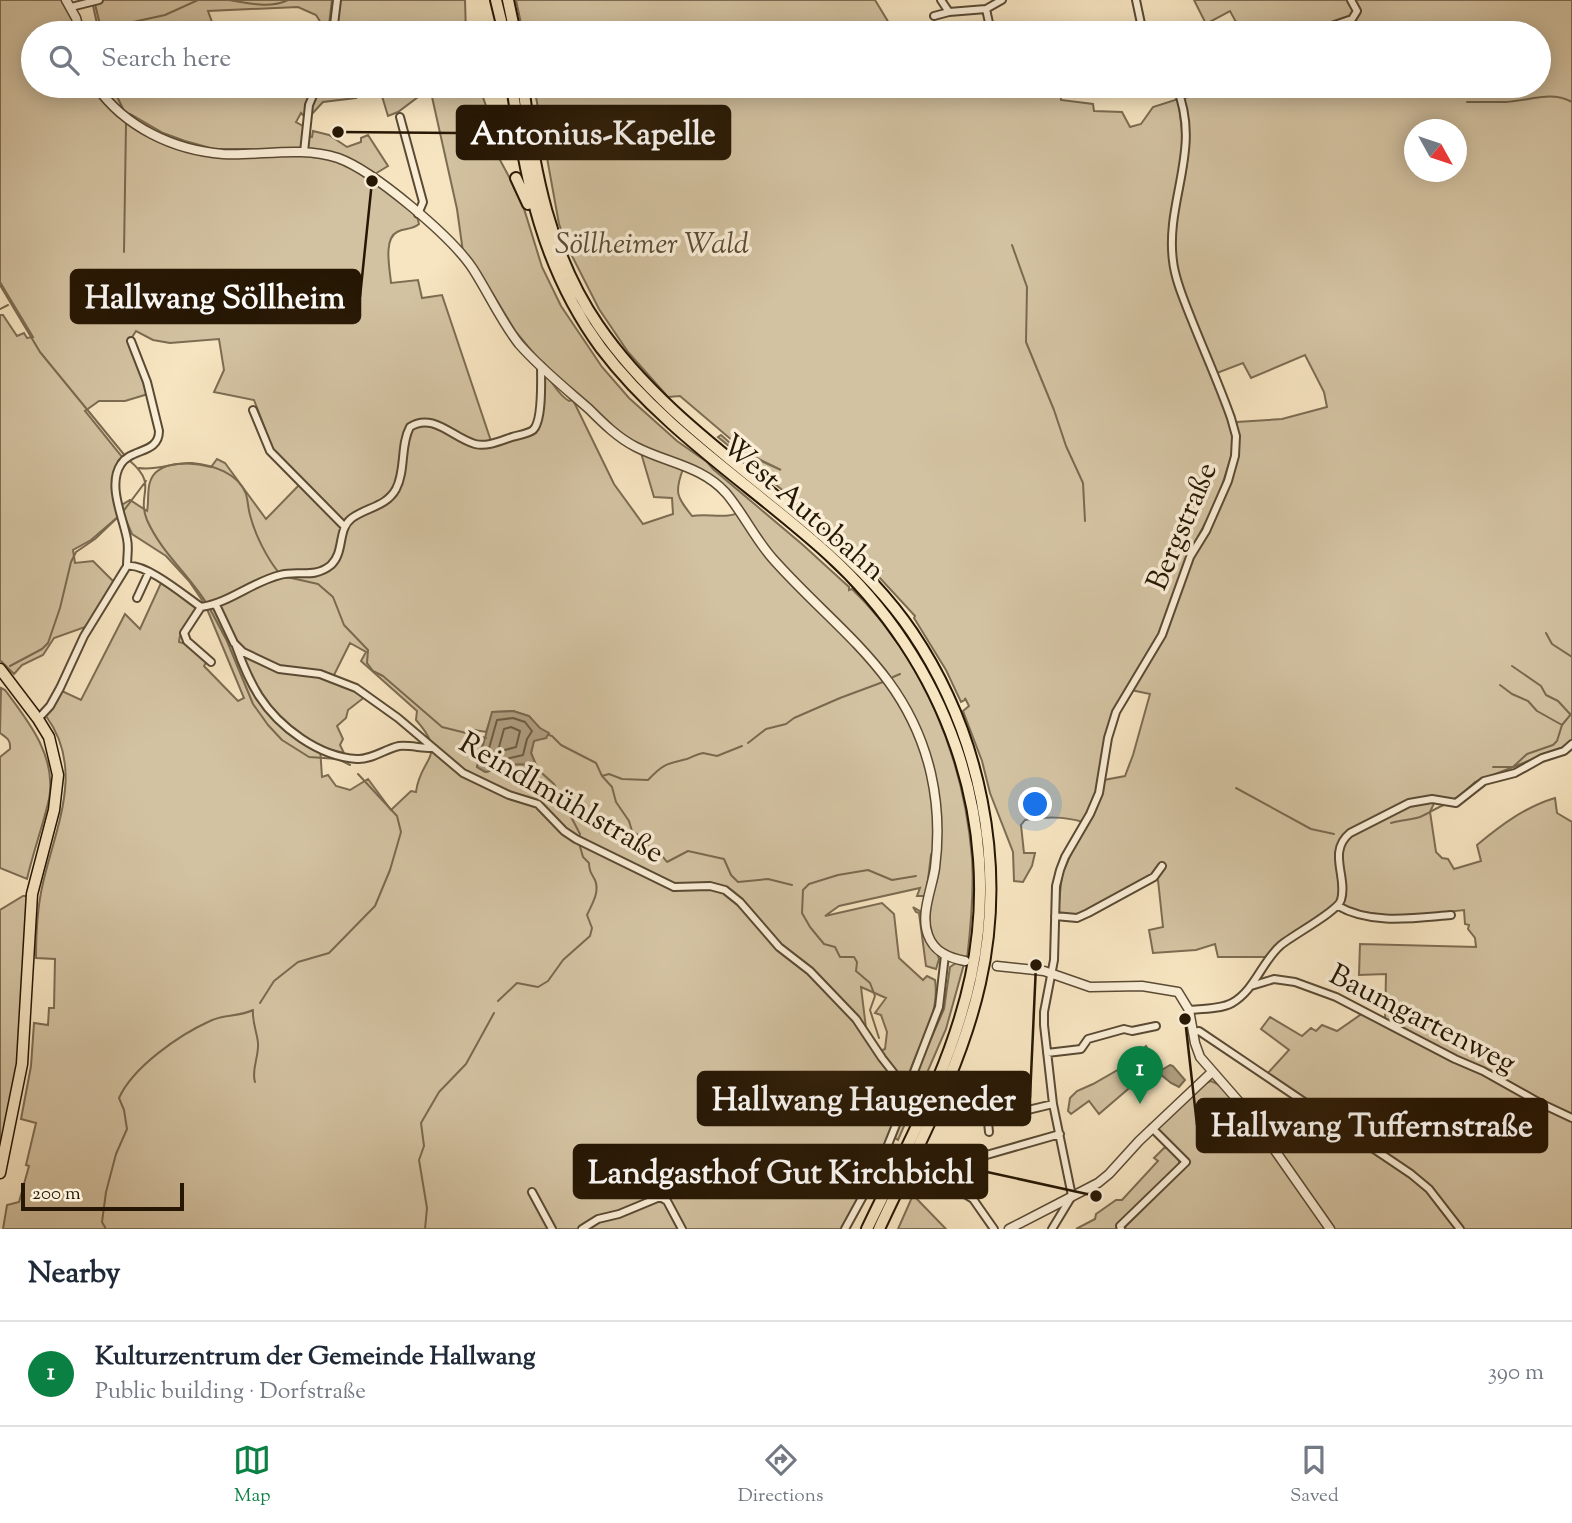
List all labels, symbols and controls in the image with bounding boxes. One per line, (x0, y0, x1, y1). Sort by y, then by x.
search box (21, 21, 1551, 98)
icon: search (45, 41, 83, 79)
text: Search here (101, 41, 231, 78)
callout: Antonius-Kapelle (457, 106, 730, 159)
text: Antonius-Kapelle (470, 113, 716, 159)
north arrow (1404, 119, 1467, 182)
park label: Söllheimer Wald (555, 224, 749, 267)
callout: Hallwang Söllheim (71, 270, 360, 323)
text: Hallwang Söllheim (85, 277, 346, 323)
street label: West Autobahn (711, 425, 894, 593)
street label: Bergstraße (1137, 456, 1230, 598)
street label: Reindlmühlstraße (450, 723, 671, 875)
your location (1018, 787, 1052, 821)
street label: Baumgartenweg (1321, 955, 1523, 1086)
pin: 1 (1117, 1046, 1163, 1104)
callout: Hallwang Haugeneder (698, 1072, 1030, 1125)
text: Hallwang Haugeneder (712, 1079, 1017, 1125)
callout: Hallwang Tuffernstraße (1197, 1099, 1547, 1152)
text: Hallwang Tuffernstraße (1211, 1105, 1533, 1151)
callout: Landgasthof Gut Kirchbichl (574, 1145, 987, 1198)
text: Landgasthof Gut Kirchbichl (588, 1152, 974, 1198)
scale bar (21, 1180, 184, 1212)
text: 200 m (32, 1181, 81, 1208)
text: Nearby (28, 1253, 120, 1296)
text: Kulturzentrum der Gemeinde Hallwang (95, 1339, 535, 1376)
text: 1 (47, 1357, 55, 1390)
text: 390 m (1488, 1357, 1544, 1390)
text: Public building · Dorfstraße (95, 1376, 366, 1409)
tab: Map (233, 1441, 271, 1510)
tab: Directions (738, 1441, 823, 1510)
tab: Saved (1290, 1441, 1339, 1510)

